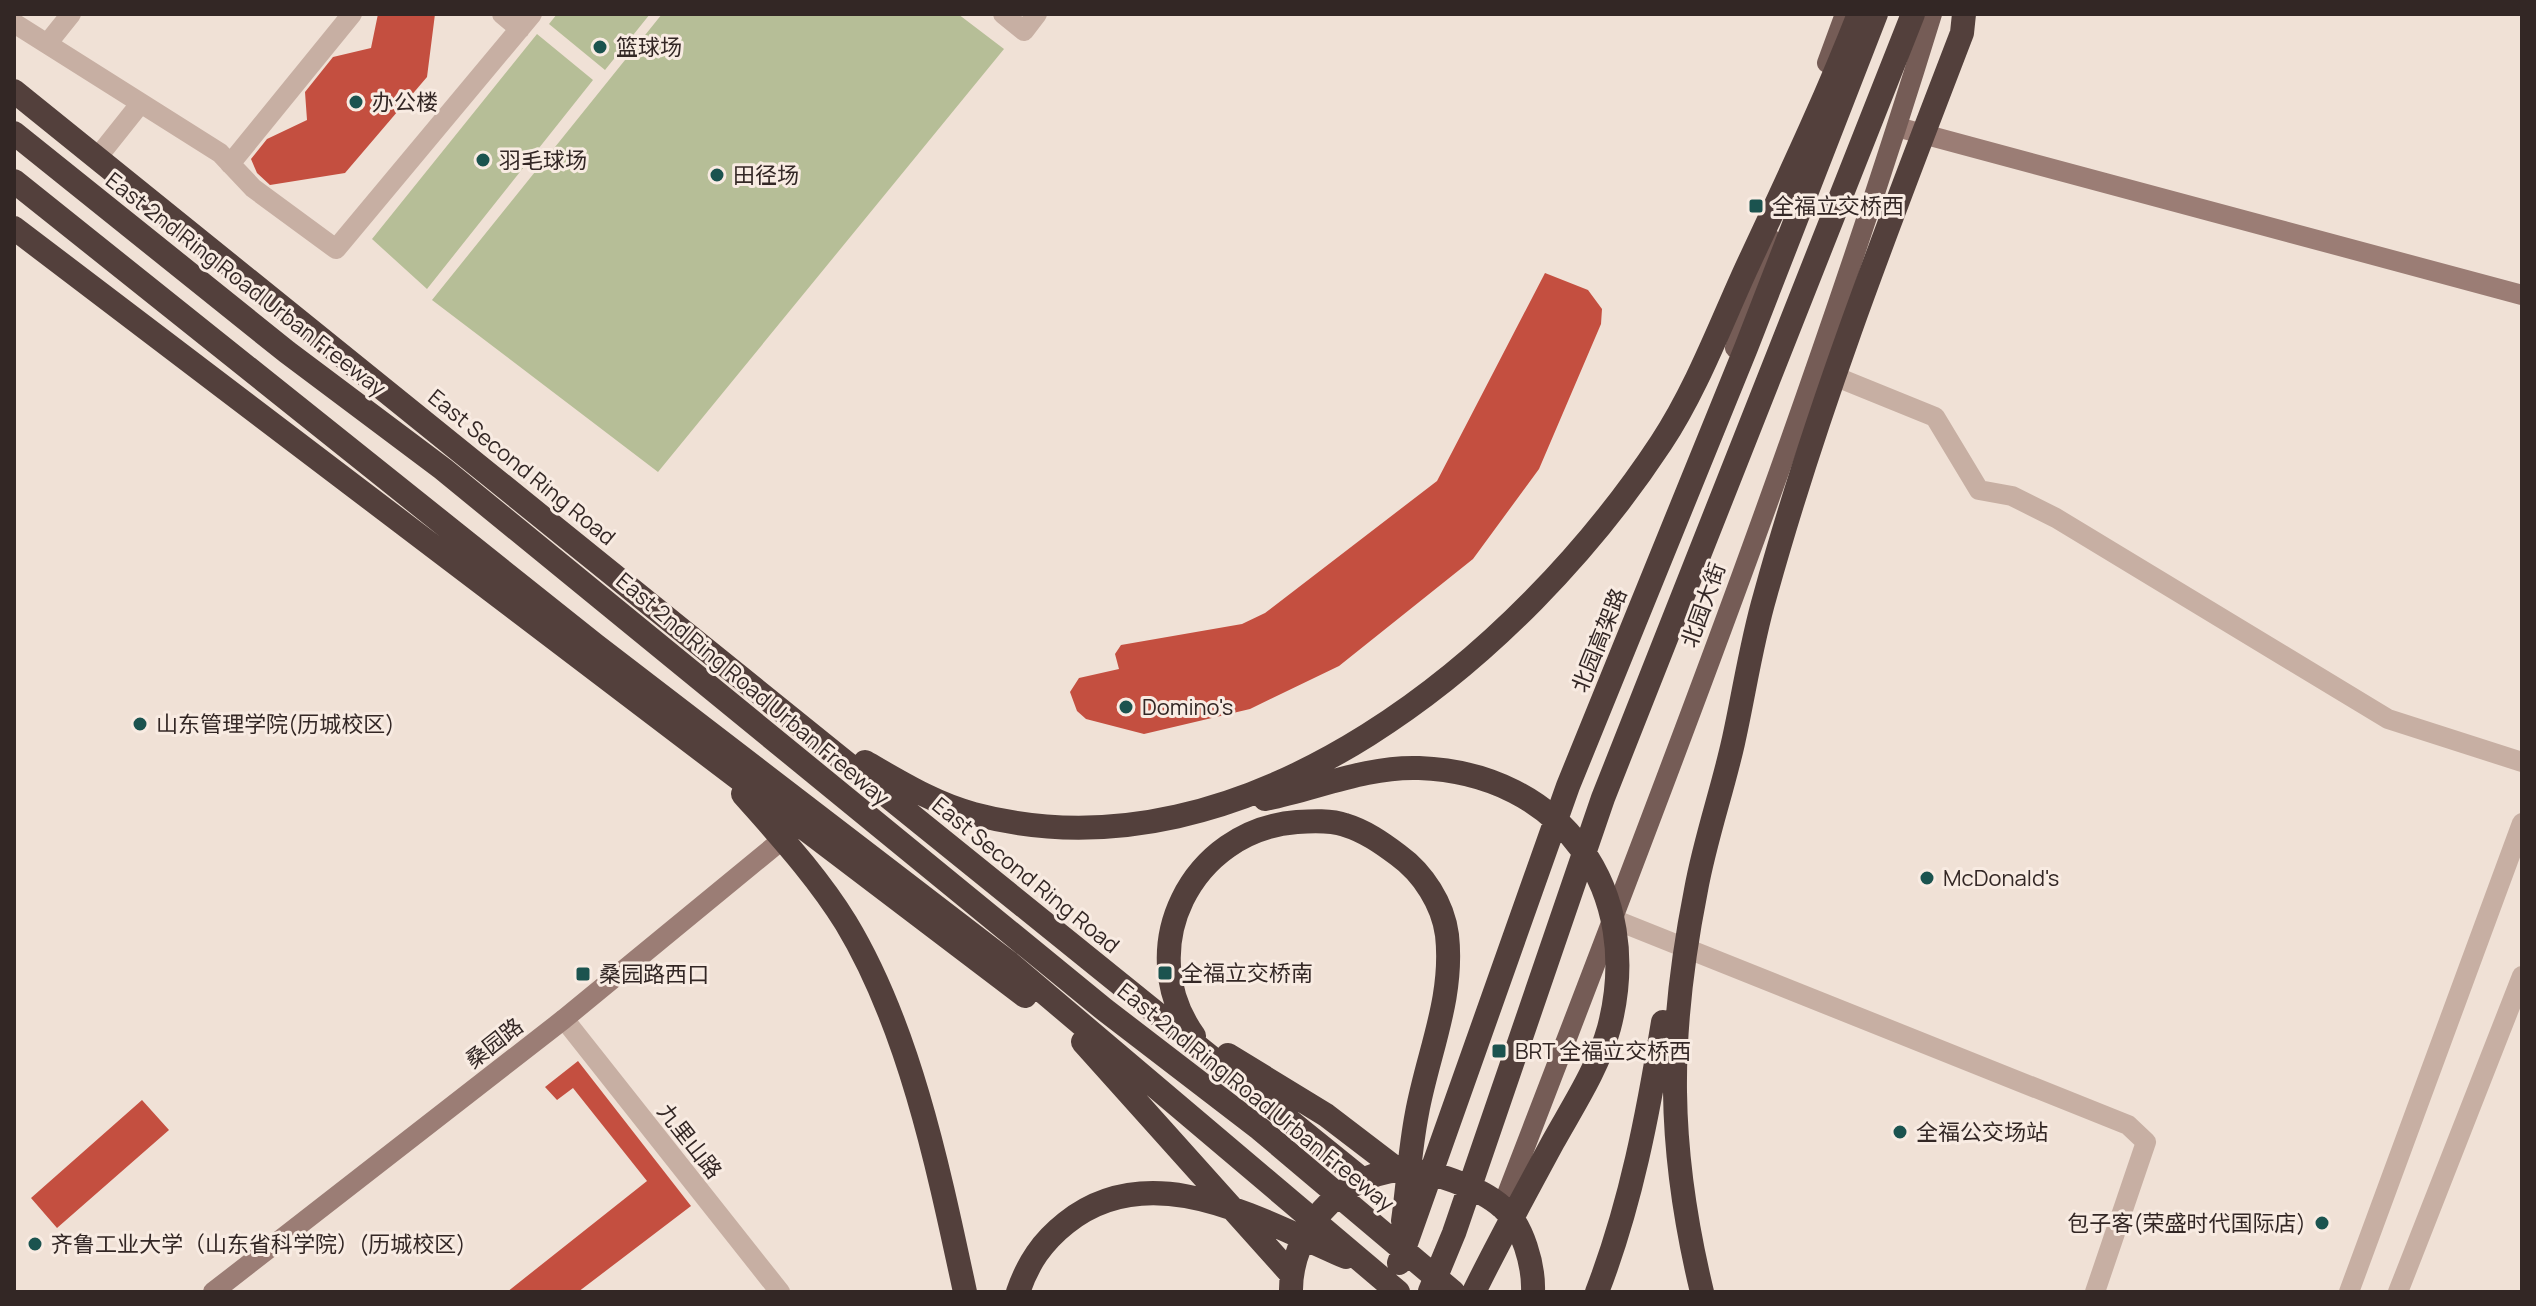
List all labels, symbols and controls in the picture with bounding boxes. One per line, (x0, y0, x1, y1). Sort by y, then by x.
place label: 篮球场 (616, 32, 682, 62)
marker: 篮球场 (591, 38, 609, 56)
place label: 办公楼 (372, 87, 438, 117)
marker: 办公楼 (347, 93, 365, 111)
place label: 羽毛球场 (499, 145, 587, 175)
marker: 羽毛球场 (474, 151, 492, 169)
place label: 田径场 (733, 160, 799, 190)
street label: East 2nd Ring Road Urban Freeway (100, 165, 393, 403)
marker: 田径场 (708, 166, 726, 184)
place label: 全福立交桥西 (1772, 191, 1904, 221)
marker: 全福立交桥西 (1747, 197, 1765, 215)
street label: East Second Ring Road (422, 382, 622, 552)
street label: 北园大街 (1674, 559, 1732, 651)
street label: East 2nd Ring Road Urban Freeway (610, 566, 896, 813)
street label: 北园高架路 (1564, 583, 1634, 697)
place label: Domino's (1142, 692, 1233, 722)
marker: Domino's (1117, 698, 1135, 716)
place label: 山东管理学院(历城校区) (156, 709, 395, 739)
marker: 山东管理学院(历城校区) (131, 715, 149, 733)
street label: East Second Ring Road (926, 790, 1126, 960)
place label: McDonald's (1943, 863, 2059, 893)
marker: McDonald's (1918, 869, 1936, 887)
place label: 全福立交桥南 (1181, 958, 1313, 988)
place label: 桑园路西口 (599, 959, 709, 989)
marker: 全福立交桥南 (1156, 964, 1174, 982)
marker: 桑园路西口 (574, 965, 592, 983)
street label: East 2nd Ring Road Urban Freeway (1111, 976, 1401, 1218)
street label: 桑园路 (459, 1011, 529, 1075)
place label: BRT 全福立交桥西 (1515, 1036, 1691, 1066)
marker: BRT 全福立交桥西 (1490, 1042, 1508, 1060)
street label: 九里山路 (651, 1097, 729, 1185)
place label: 全福公交场站 (1916, 1117, 2048, 1147)
marker: 全福公交场站 (1891, 1123, 1909, 1141)
place label: 包子客(荣盛时代国际店) (2067, 1208, 2306, 1238)
marker: 包子客(荣盛时代国际店) (2313, 1214, 2331, 1232)
place label: 齐鲁工业大学（山东省科学院）(历城校区) (51, 1229, 466, 1259)
marker: 齐鲁工业大学（山东省科学院）(历城校区) (26, 1235, 44, 1253)

